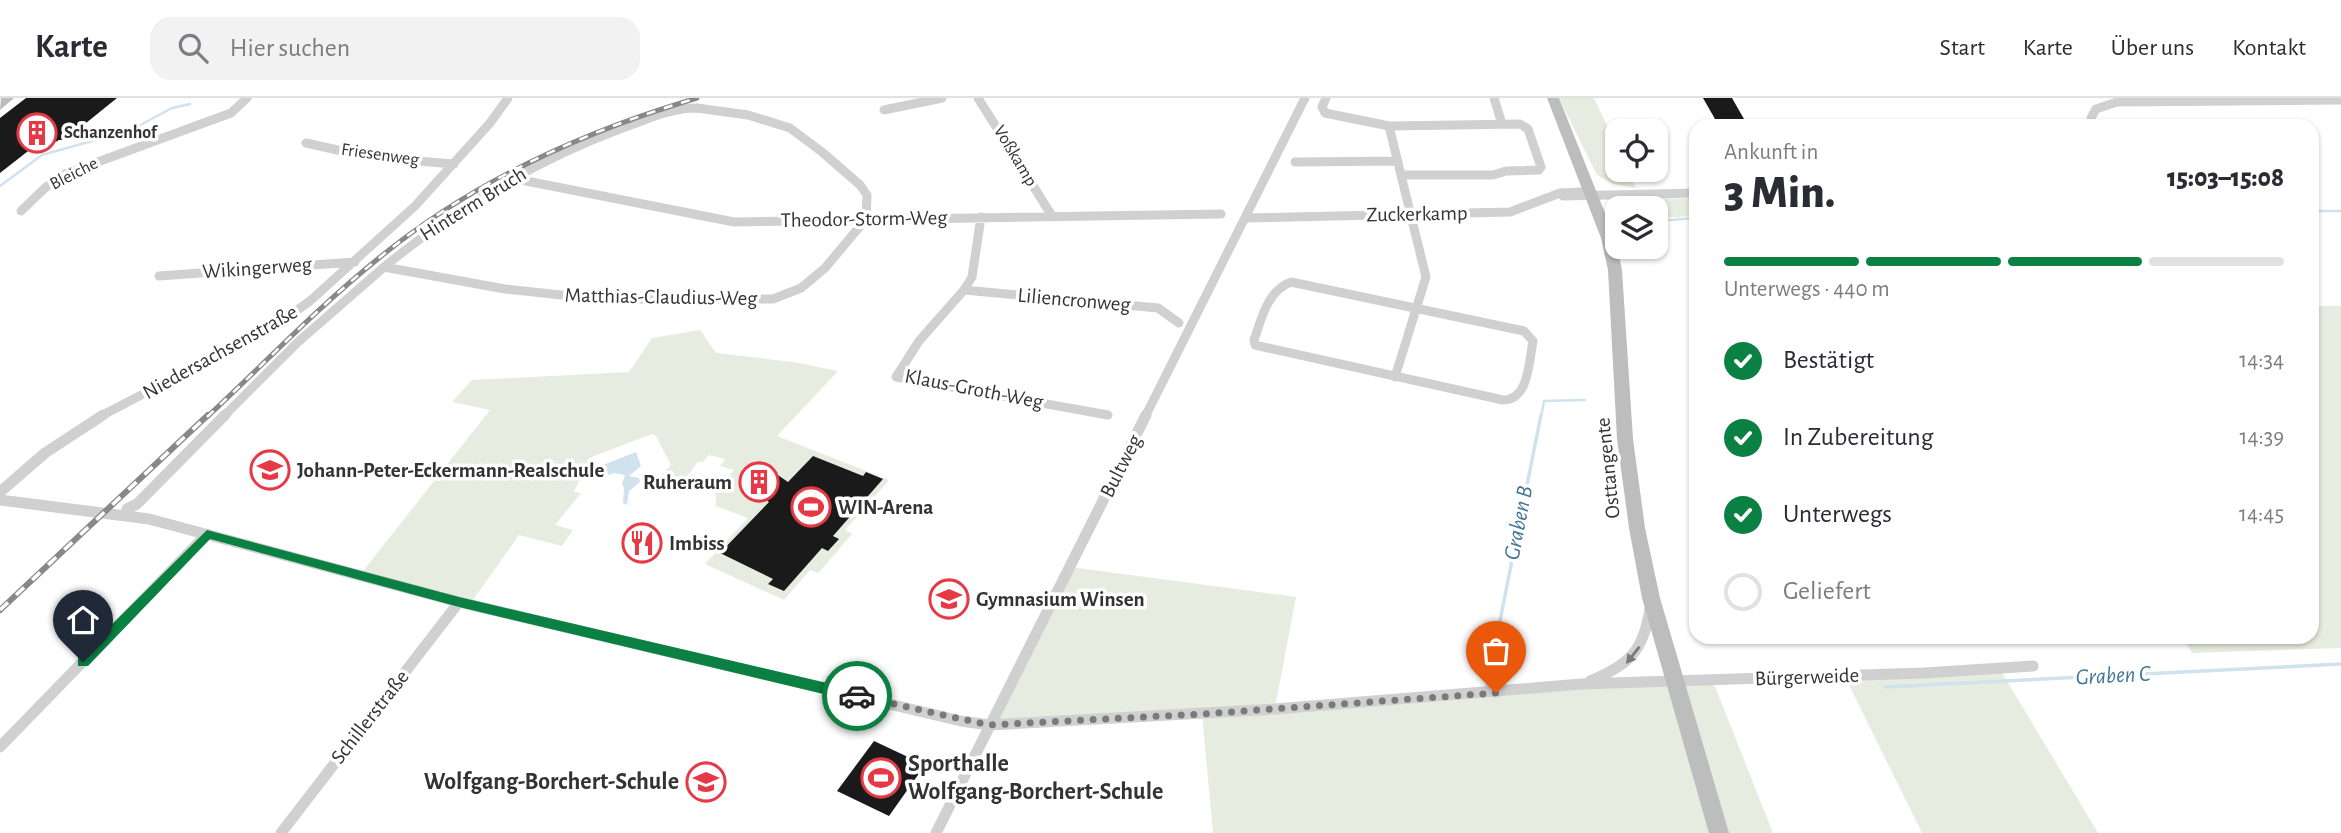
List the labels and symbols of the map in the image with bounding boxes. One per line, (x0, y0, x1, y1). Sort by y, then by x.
building icon: Schanzenhof (16, 112, 58, 154)
street label: Voßkamp (990, 122, 1040, 190)
place label: Schanzenhof (64, 124, 159, 142)
street label: Friesenweg (340, 141, 420, 169)
street label: Bleiche (47, 154, 101, 194)
street label: Hinterm Bruch (416, 163, 530, 245)
street label: Zuckerkamp (1366, 203, 1468, 225)
street label: Theodor-Storm-Weg (780, 207, 948, 231)
street label: Wikingerweg (201, 254, 313, 282)
street label: Matthias-Claudius-Weg (565, 285, 758, 309)
street label: Liliencronweg (1017, 285, 1132, 315)
street label: Niedersachsenstraße (139, 301, 301, 403)
street label: Klaus-Groth-Weg (903, 365, 1046, 413)
street label: Osttangente (1592, 416, 1624, 520)
street label: Bultweg (1096, 431, 1146, 501)
school or university icon: Johann-Peter-Eckermann-Realschule (249, 449, 291, 491)
place label: Johann-Peter-Eckermann-Realschule (297, 460, 605, 481)
building icon: Ruheraum (738, 461, 780, 503)
place label: Ruheraum (643, 472, 732, 493)
water label: Graben B (1501, 484, 1537, 562)
sports icon: WIN-Arena (790, 486, 832, 528)
place label: WIN-Arena (838, 497, 933, 518)
restaurant icon: Imbiss (621, 522, 663, 564)
place label: Imbiss (669, 533, 725, 554)
school or university icon: Gymnasium Winsen (928, 578, 970, 620)
place label: Gymnasium Winsen (976, 589, 1145, 610)
pin (53, 590, 113, 662)
pin (1466, 621, 1526, 693)
one-way arrow (1625, 645, 1640, 663)
courier (822, 661, 892, 731)
water label: Graben C (2075, 662, 2152, 689)
street label: Bürgerweide (1754, 665, 1860, 689)
street label: Schillerstraße (327, 666, 413, 768)
place label: Sporthalle Wolfgang-Borchert-Schule (908, 752, 1163, 804)
sports icon: Sporthalle Wolfgang-Borchert-Schule (860, 757, 902, 799)
school or university icon: Wolfgang-Borchert-Schule (685, 761, 727, 803)
place label: Wolfgang-Borchert-Schule (424, 770, 679, 794)

